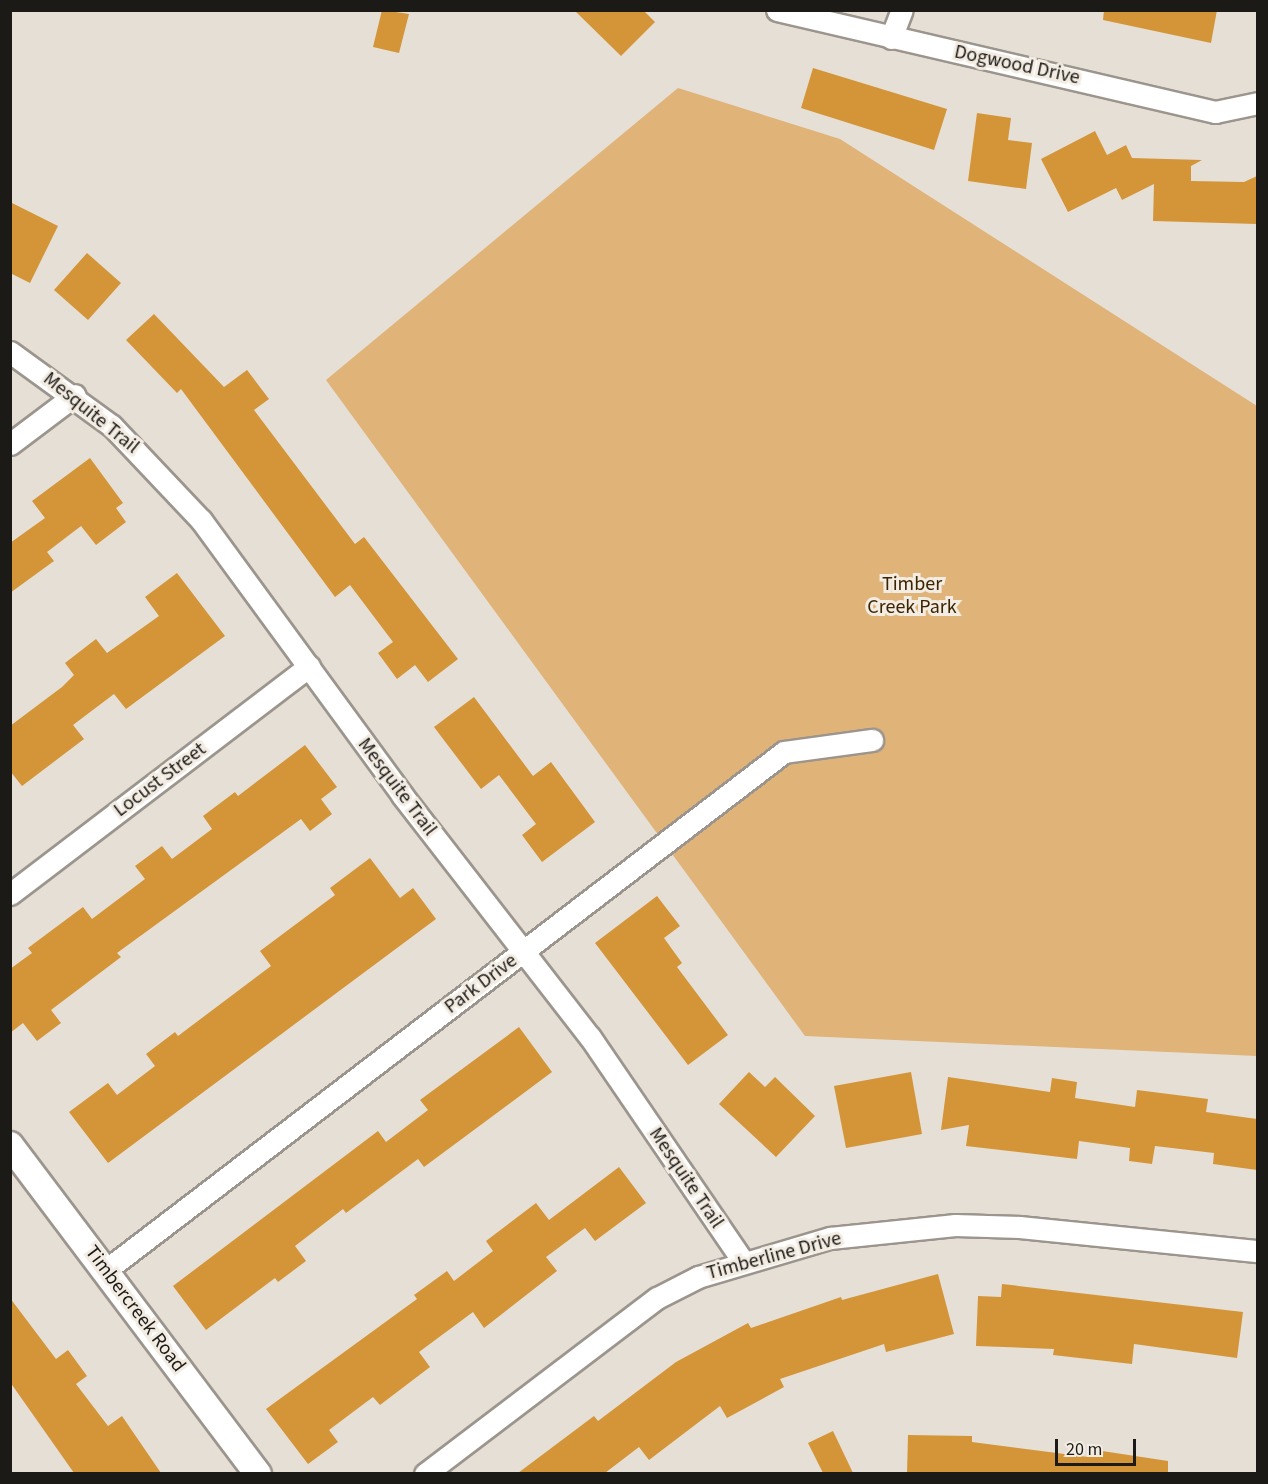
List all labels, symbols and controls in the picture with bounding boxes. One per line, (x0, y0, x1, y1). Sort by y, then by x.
street label: Dogwood Drive (952, 40, 1082, 90)
street label: Mesquite Trail (38, 367, 144, 459)
park label: Timber Creek Park (867, 572, 957, 619)
street label: Mesquite Trail (352, 733, 442, 841)
street label: Locust Street (109, 738, 211, 822)
street label: Park Drive (440, 949, 522, 1019)
street label: Mesquite Trail (643, 1123, 729, 1233)
street label: Timberline Drive (704, 1227, 844, 1285)
street label: Timbercreek Road (80, 1241, 190, 1377)
scale bar (1058, 1427, 1139, 1465)
text: 20 m (1066, 1437, 1102, 1462)

